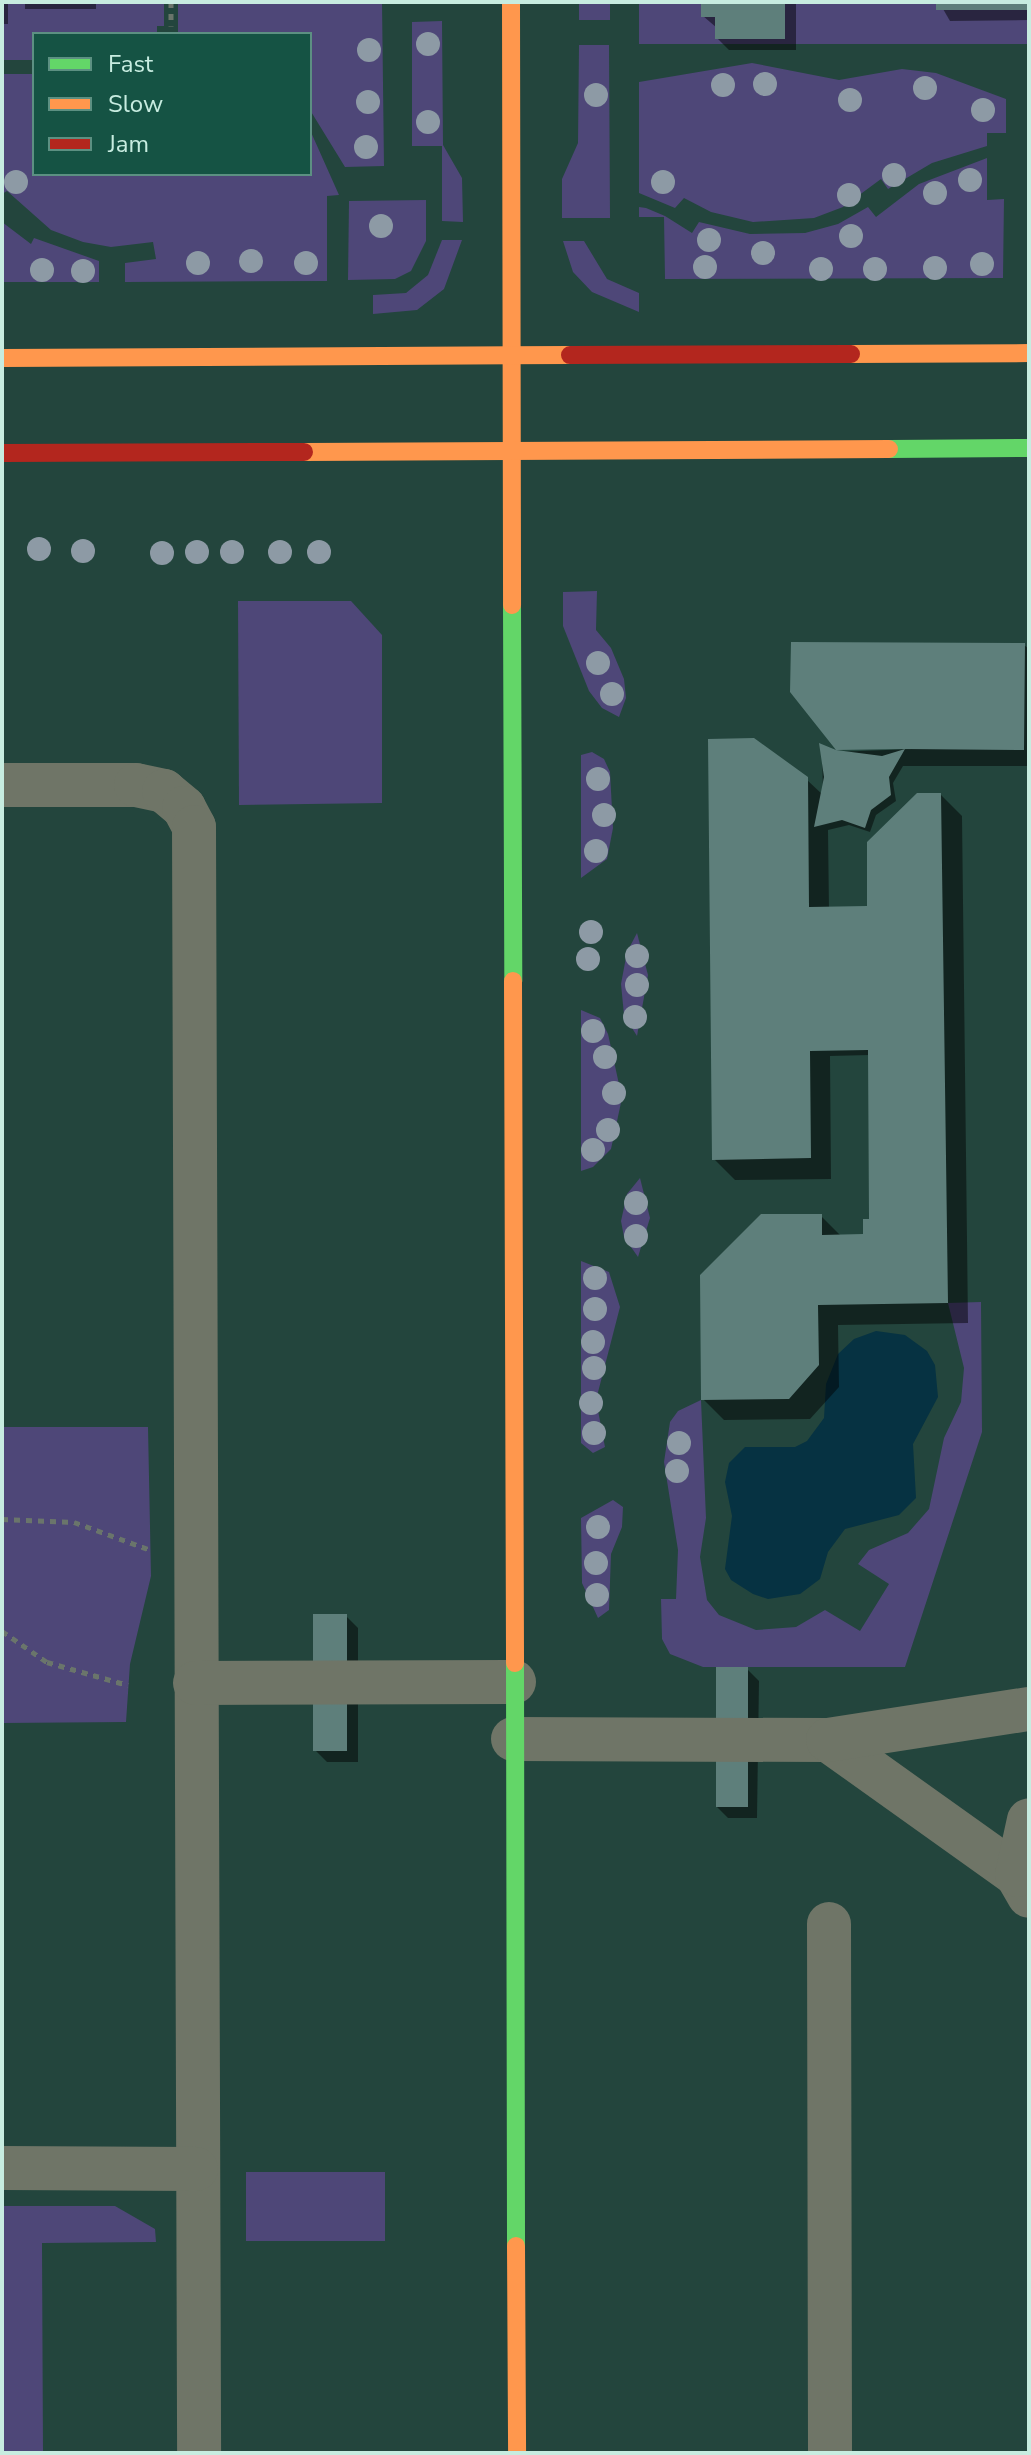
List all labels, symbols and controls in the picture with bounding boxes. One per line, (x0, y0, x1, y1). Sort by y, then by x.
legend (32, 32, 312, 176)
text: Fast (108, 48, 153, 80)
text: Slow (108, 88, 163, 120)
text: Jam (108, 128, 149, 160)

